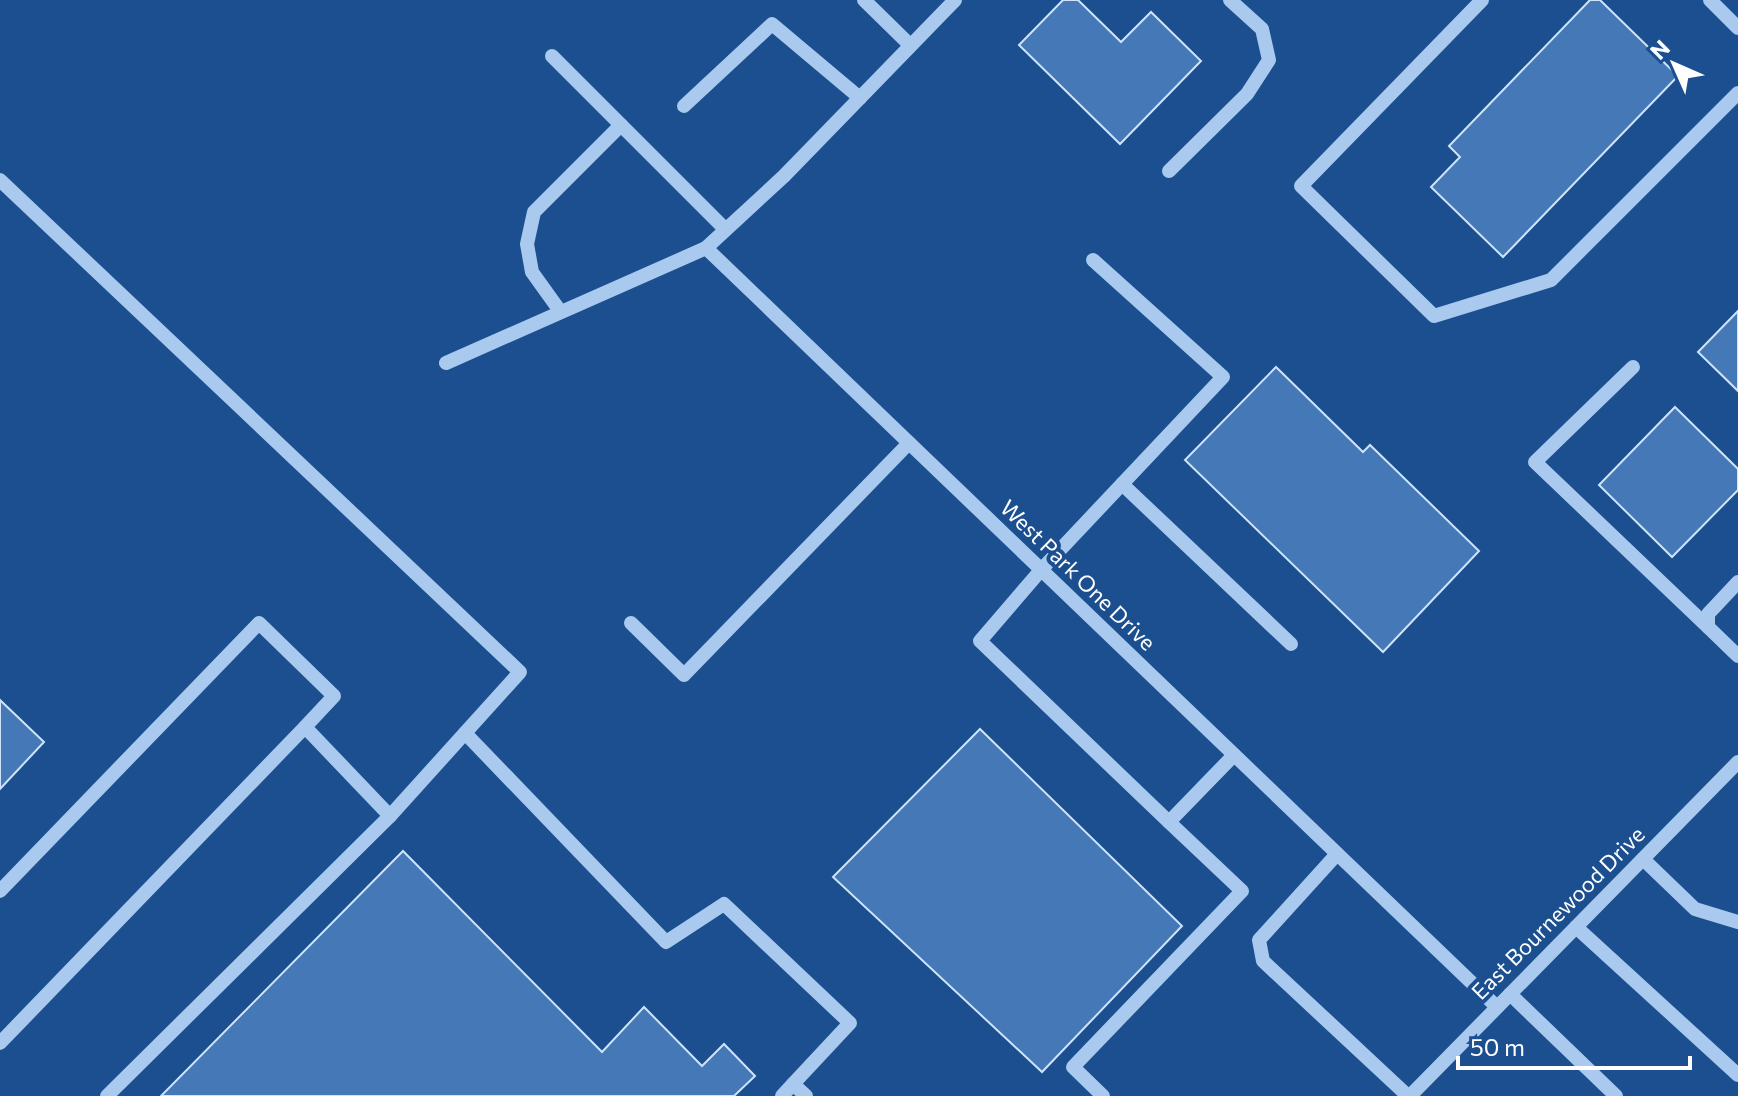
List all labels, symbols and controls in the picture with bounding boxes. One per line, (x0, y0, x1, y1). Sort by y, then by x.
north arrow (1634, 24, 1714, 104)
text: N (1644, 34, 1675, 65)
street label: West Park One Drive (995, 494, 1162, 656)
street label: East Bournewood Drive (1465, 820, 1650, 1005)
scale bar (1458, 1020, 1690, 1070)
text: 50 m (1470, 1032, 1525, 1061)

